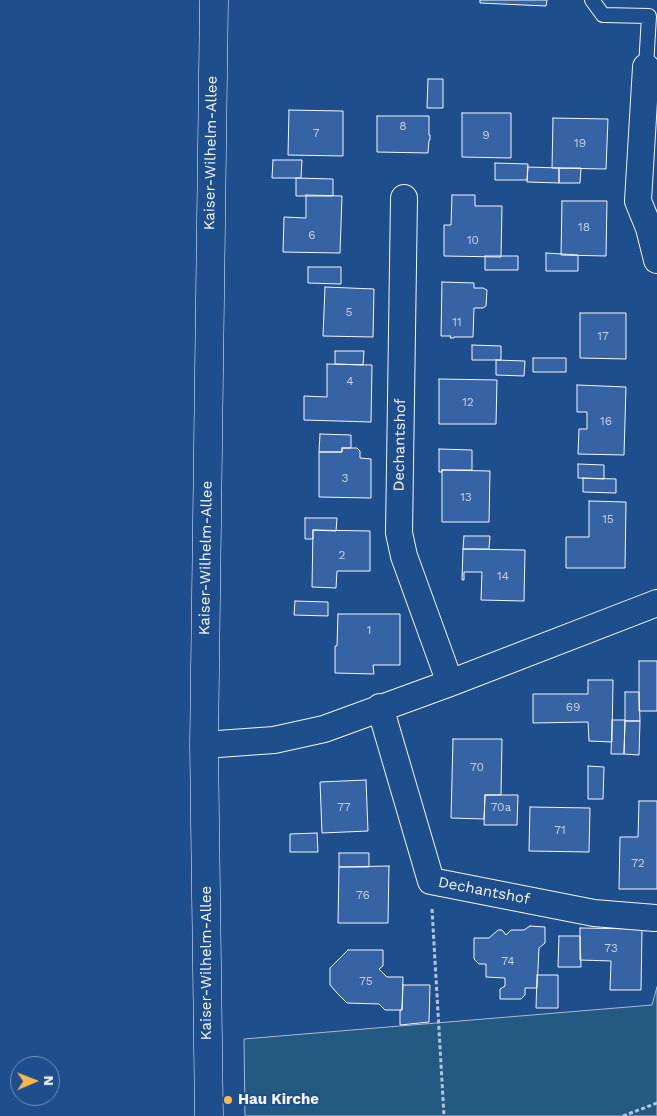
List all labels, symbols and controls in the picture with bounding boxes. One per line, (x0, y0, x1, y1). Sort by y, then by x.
street label: Kaiser-Wilhelm-Allee (201, 76, 221, 230)
house number: 8 (399, 119, 407, 133)
house number: 7 (313, 126, 319, 140)
house number: 9 (482, 128, 490, 142)
house number: 19 (574, 136, 586, 150)
house number: 18 (578, 220, 590, 234)
house number: 6 (308, 228, 316, 242)
house number: 10 (467, 233, 479, 247)
house number: 5 (346, 305, 352, 319)
house number: 11 (452, 315, 462, 329)
house number: 17 (597, 329, 609, 343)
house number: 4 (346, 374, 354, 388)
house number: 12 (462, 395, 474, 409)
street label: Dechantshof (390, 398, 410, 492)
house number: 16 (600, 414, 612, 428)
house number: 3 (342, 471, 348, 485)
street label: Kaiser-Wilhelm-Allee (196, 481, 216, 635)
house number: 13 (460, 490, 472, 504)
house number: 15 (602, 512, 614, 526)
house number: 2 (339, 548, 345, 562)
house number: 14 (497, 569, 509, 583)
house number: 1 (367, 623, 371, 637)
house number: 69 (566, 700, 580, 714)
house number: 70 (470, 760, 484, 774)
house number: 77 (337, 800, 351, 814)
house number: 70a (491, 800, 511, 814)
house number: 71 (554, 823, 566, 837)
house number: 72 (631, 856, 645, 870)
street label: Dechantshof (437, 873, 531, 909)
street label: Kaiser-Wilhelm-Allee (198, 886, 216, 1040)
house number: 76 (356, 888, 370, 902)
house number: 73 (604, 941, 618, 955)
house number: 74 (501, 954, 515, 968)
house number: 75 (359, 974, 373, 988)
north arrow (10, 1056, 60, 1106)
text: N (41, 1075, 57, 1086)
place label: Hau Kirche (238, 1091, 319, 1109)
marker: Hau Kirche (222, 1094, 234, 1106)

